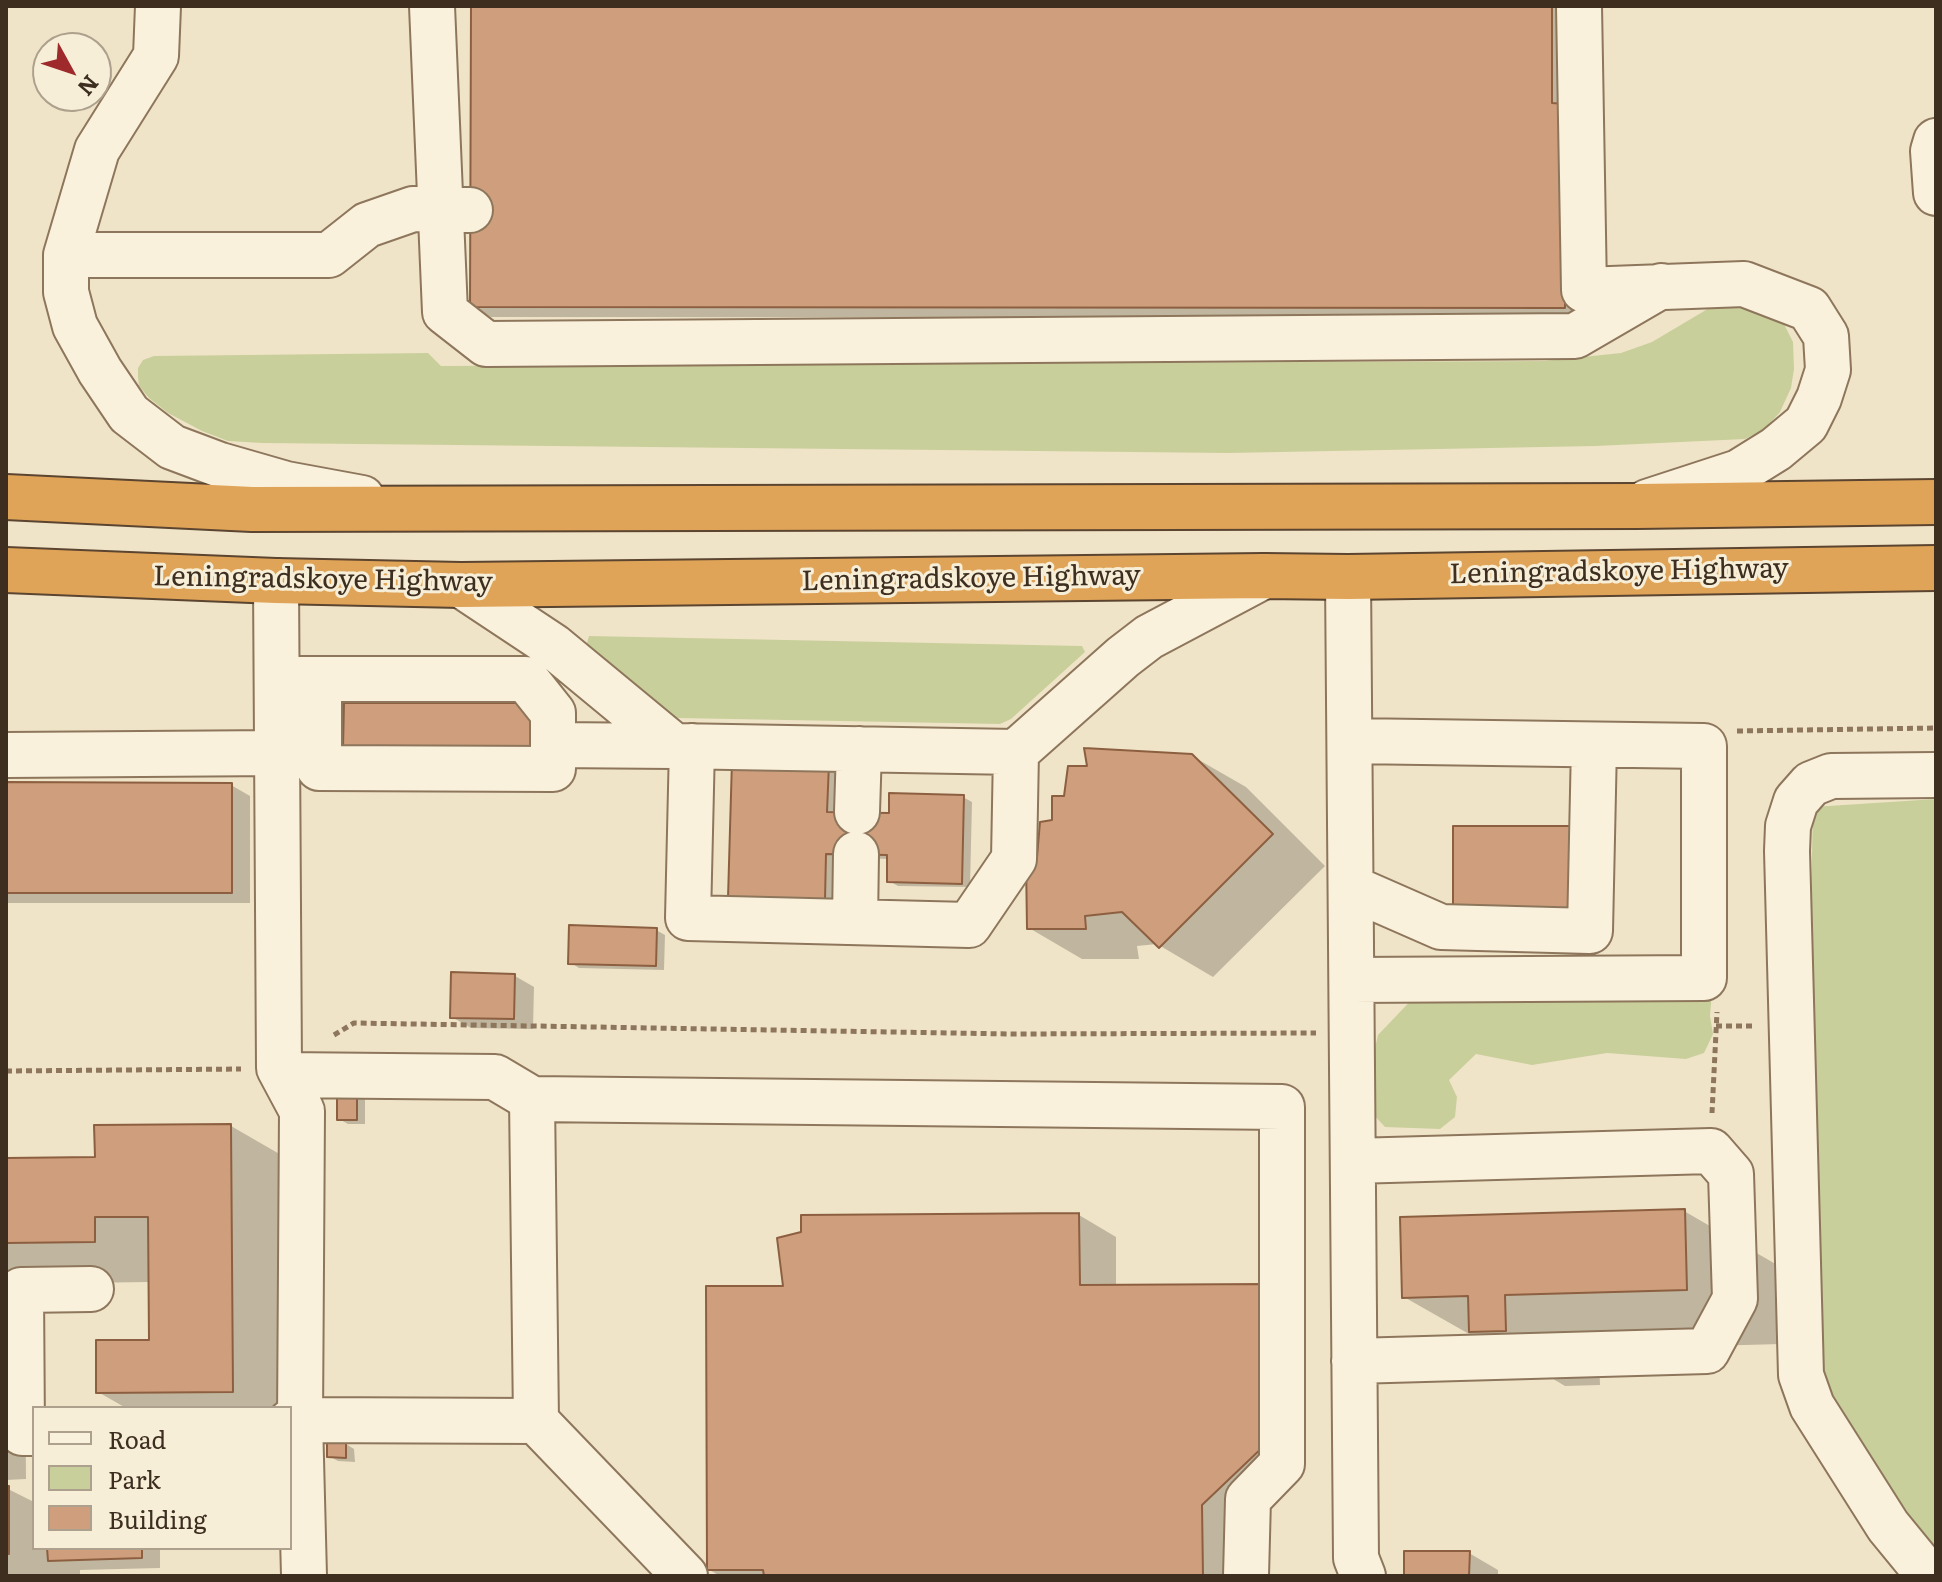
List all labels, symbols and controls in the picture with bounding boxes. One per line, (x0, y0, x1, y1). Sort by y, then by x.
north arrow (32, 32, 112, 112)
text: N (71, 69, 108, 104)
street label: Leningradskoye Highway (1449, 552, 1789, 592)
street label: Leningradskoye Highway (801, 559, 1141, 599)
street label: Leningradskoye Highway (153, 560, 493, 600)
legend (32, 1406, 292, 1550)
text: Road (108, 1421, 166, 1456)
text: Park (108, 1461, 161, 1496)
text: Building (108, 1501, 207, 1536)

